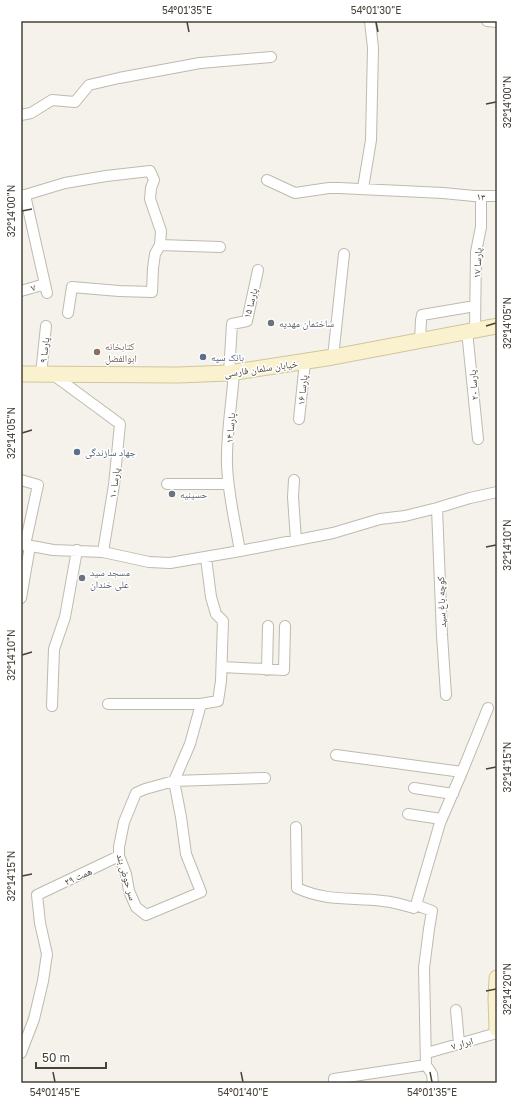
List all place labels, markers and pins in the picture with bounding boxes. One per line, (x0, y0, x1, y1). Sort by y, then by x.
place label: ساختمان مهدیه (279, 317, 335, 330)
marker: ساختمان مهدیه (266, 318, 276, 328)
place label: کتابخانه ابوالفضل (105, 340, 137, 365)
marker: کتابخانه ابوالفضل (92, 347, 102, 357)
place label: بانک سپه (211, 351, 244, 364)
marker: بانک سپه (198, 352, 208, 362)
place label: جهاد سازندگی (85, 446, 136, 459)
marker: جهاد سازندگی (72, 447, 82, 457)
place label: حسینیه (180, 488, 208, 500)
marker: حسینیه (167, 489, 177, 499)
place label: مسجد سید علی خندان (90, 566, 130, 591)
marker: مسجد سید علی خندان (77, 573, 87, 583)

